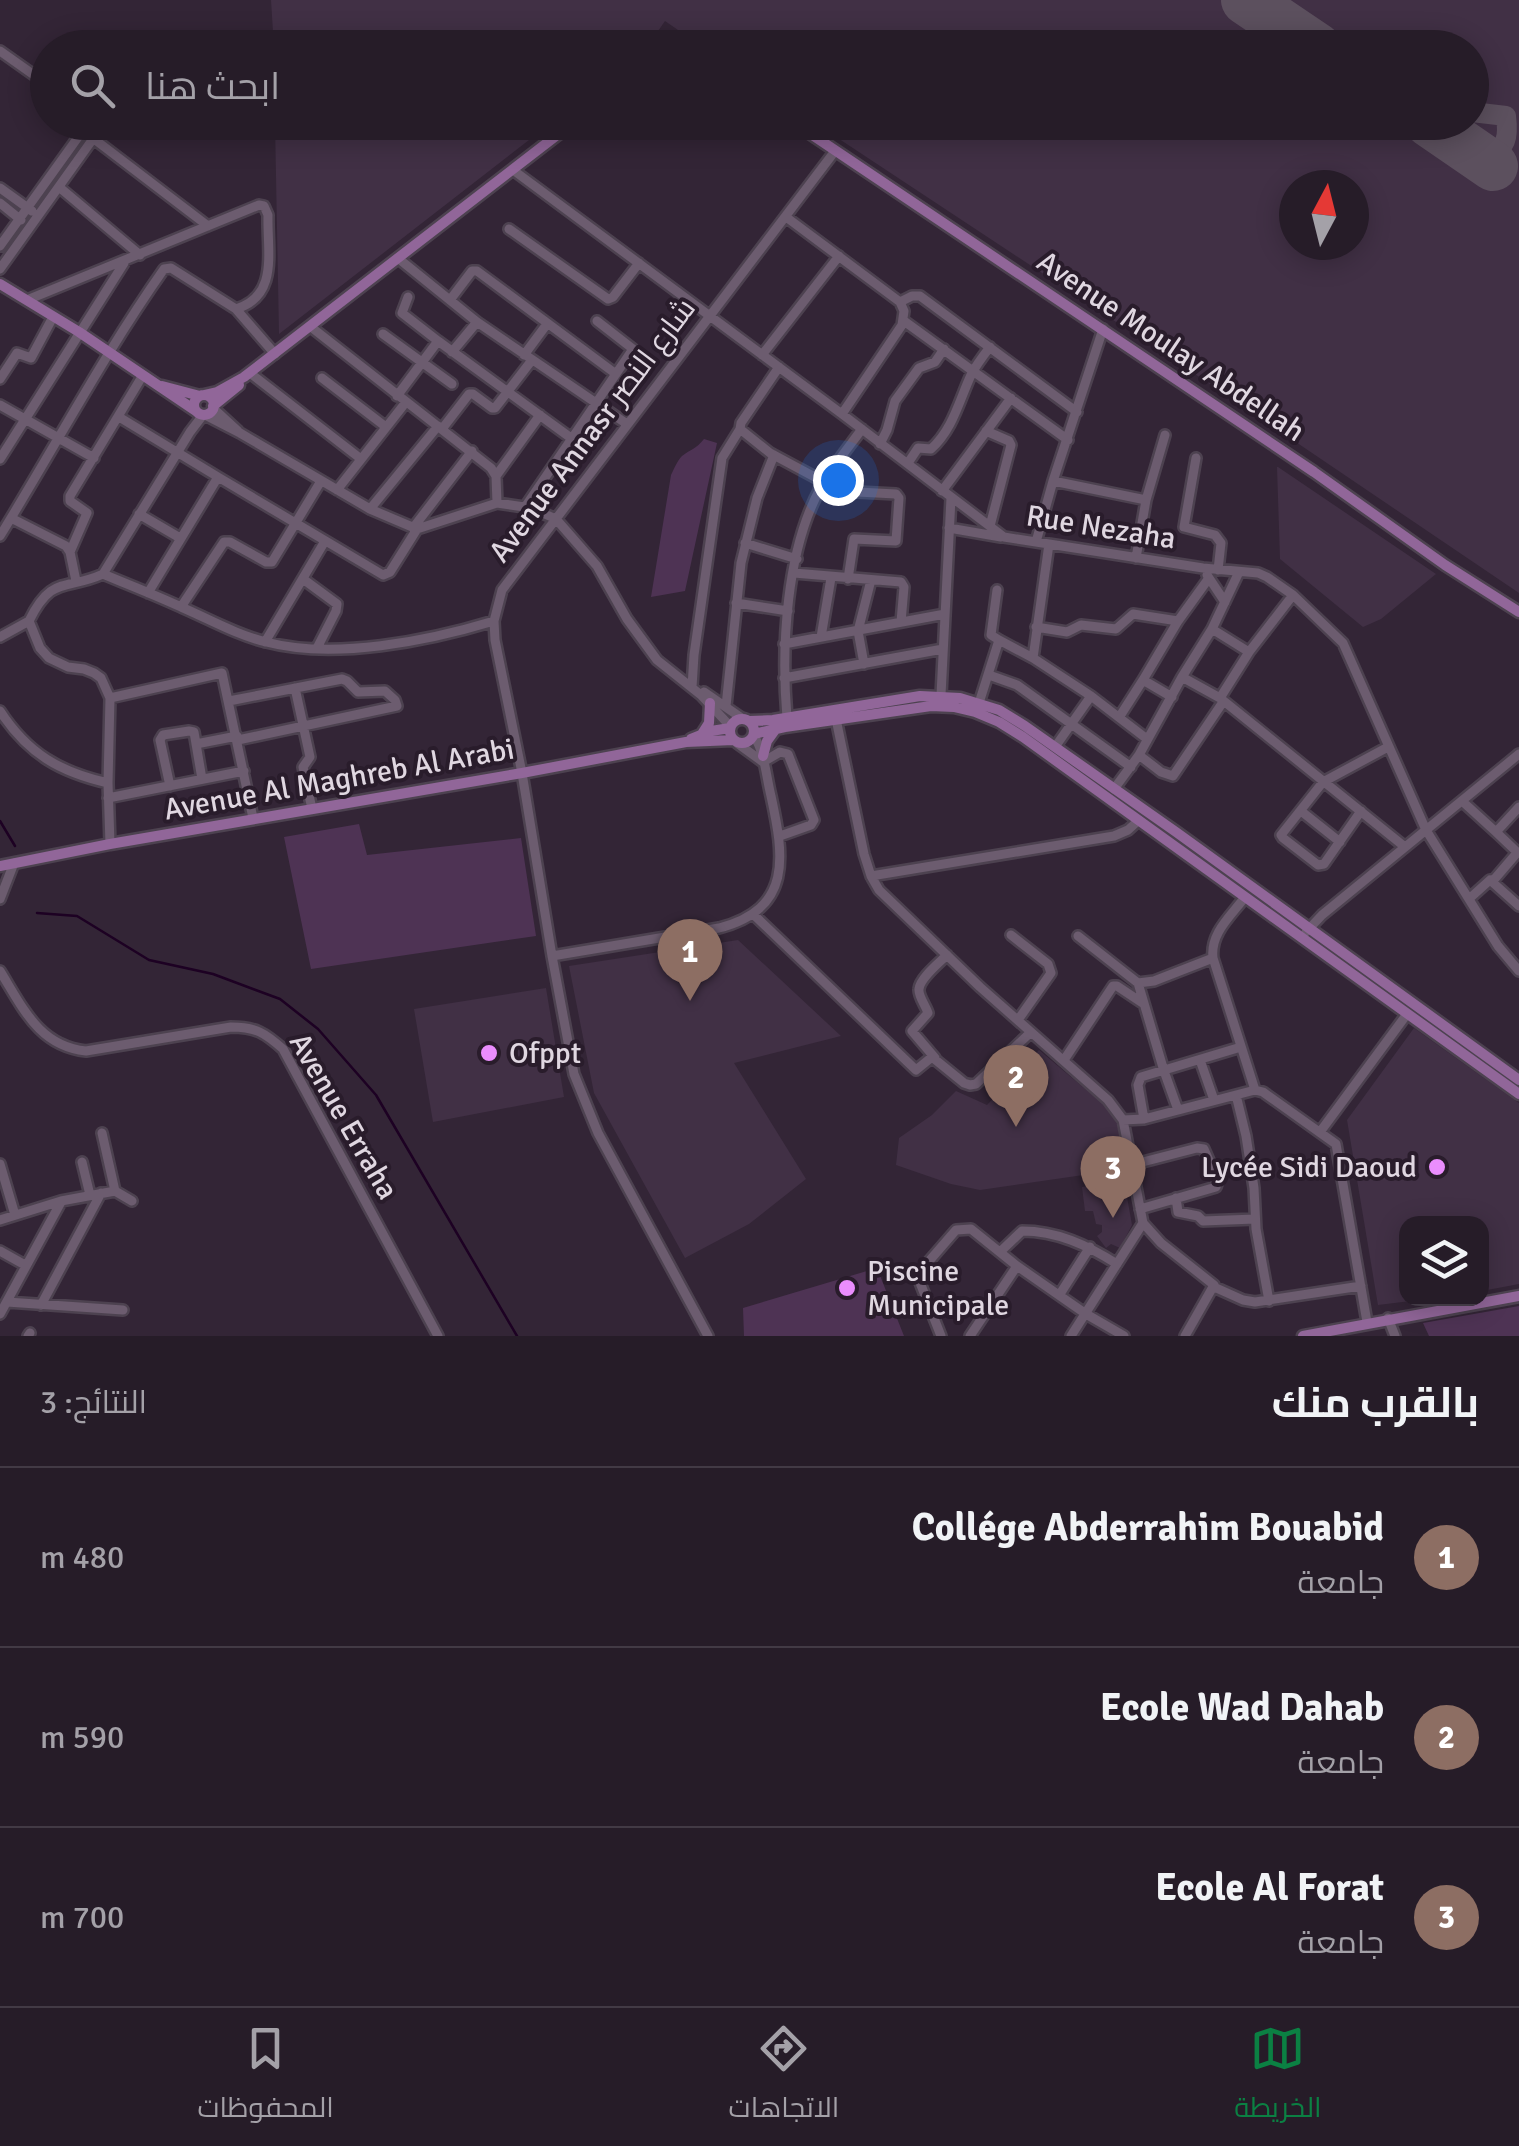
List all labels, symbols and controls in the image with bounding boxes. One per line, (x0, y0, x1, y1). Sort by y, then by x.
search box (30, 30, 1489, 140)
icon: search (65, 58, 120, 113)
text: ابحث هنا (145, 63, 280, 110)
north arrow (1279, 170, 1369, 260)
street label: Avenue Moulay Abdellah (1030, 243, 1312, 450)
street label: Avenue Annasr شارع النصر (481, 291, 705, 570)
your location (813, 455, 864, 506)
street label: Rue Nezaha (1024, 497, 1178, 558)
street label: Avenue Al Maghreb Al Arabi (161, 730, 517, 829)
pin: 1 (658, 918, 722, 1001)
street label: Avenue Erraha (281, 1026, 406, 1206)
place label: Ofppt (509, 1035, 581, 1072)
marker: Ofppt (478, 1042, 500, 1064)
pin: 2 (984, 1044, 1048, 1127)
pin: 3 (1080, 1136, 1146, 1218)
place label: Lycée Sidi Daoud (1201, 1149, 1417, 1186)
marker: Lycée Sidi Daoud (1426, 1156, 1448, 1178)
map controls (1399, 1216, 1489, 1306)
button: layers (1399, 1216, 1489, 1306)
place label: Piscine Municipale (867, 1253, 1009, 1324)
marker: Piscine Municipale (836, 1277, 858, 1299)
text: بالقرب منك (1272, 1378, 1479, 1429)
text: النتائج: 3 (40, 1383, 147, 1422)
text: Collége Abderrahim Bouabid (912, 1504, 1384, 1551)
text: 480 m (40, 1538, 124, 1577)
text: 1 (1438, 1538, 1455, 1577)
text: جامعة (1297, 1563, 1384, 1602)
text: Ecole Wad Dahab (1100, 1684, 1384, 1731)
text: 590 m (40, 1718, 124, 1757)
text: 2 (1438, 1718, 1455, 1757)
text: جامعة (1297, 1743, 1384, 1782)
text: Ecole Al Forat (1155, 1864, 1384, 1911)
text: 700 m (40, 1898, 124, 1937)
text: 3 (1438, 1898, 1455, 1937)
text: جامعة (1297, 1923, 1384, 1962)
tab: المحفوظات (197, 2021, 334, 2133)
tab: الاتجاهات (729, 2021, 839, 2133)
tab: الخريطة (1234, 2021, 1322, 2133)

